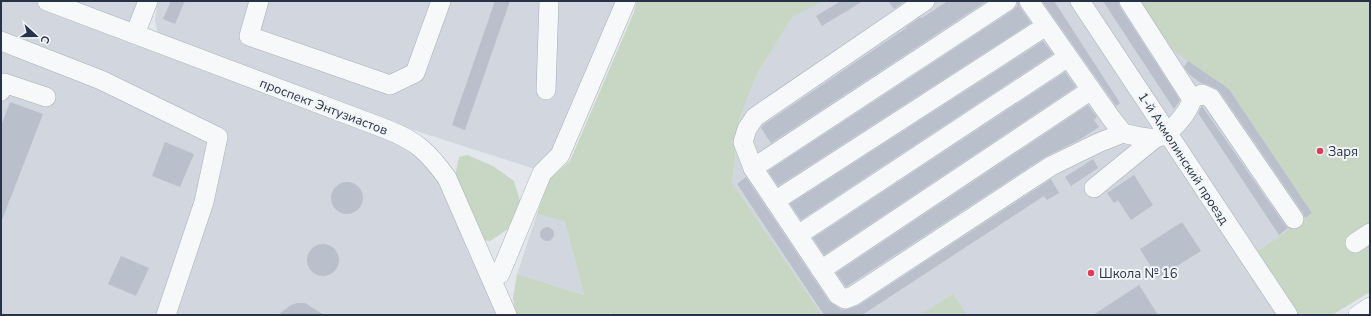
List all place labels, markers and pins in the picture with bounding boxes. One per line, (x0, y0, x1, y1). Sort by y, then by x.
place label: Заря (1328, 143, 1358, 161)
marker: Заря (1315, 146, 1325, 156)
place label: Школа № 16 (1099, 265, 1178, 283)
marker: Школа № 16 (1086, 268, 1096, 278)

